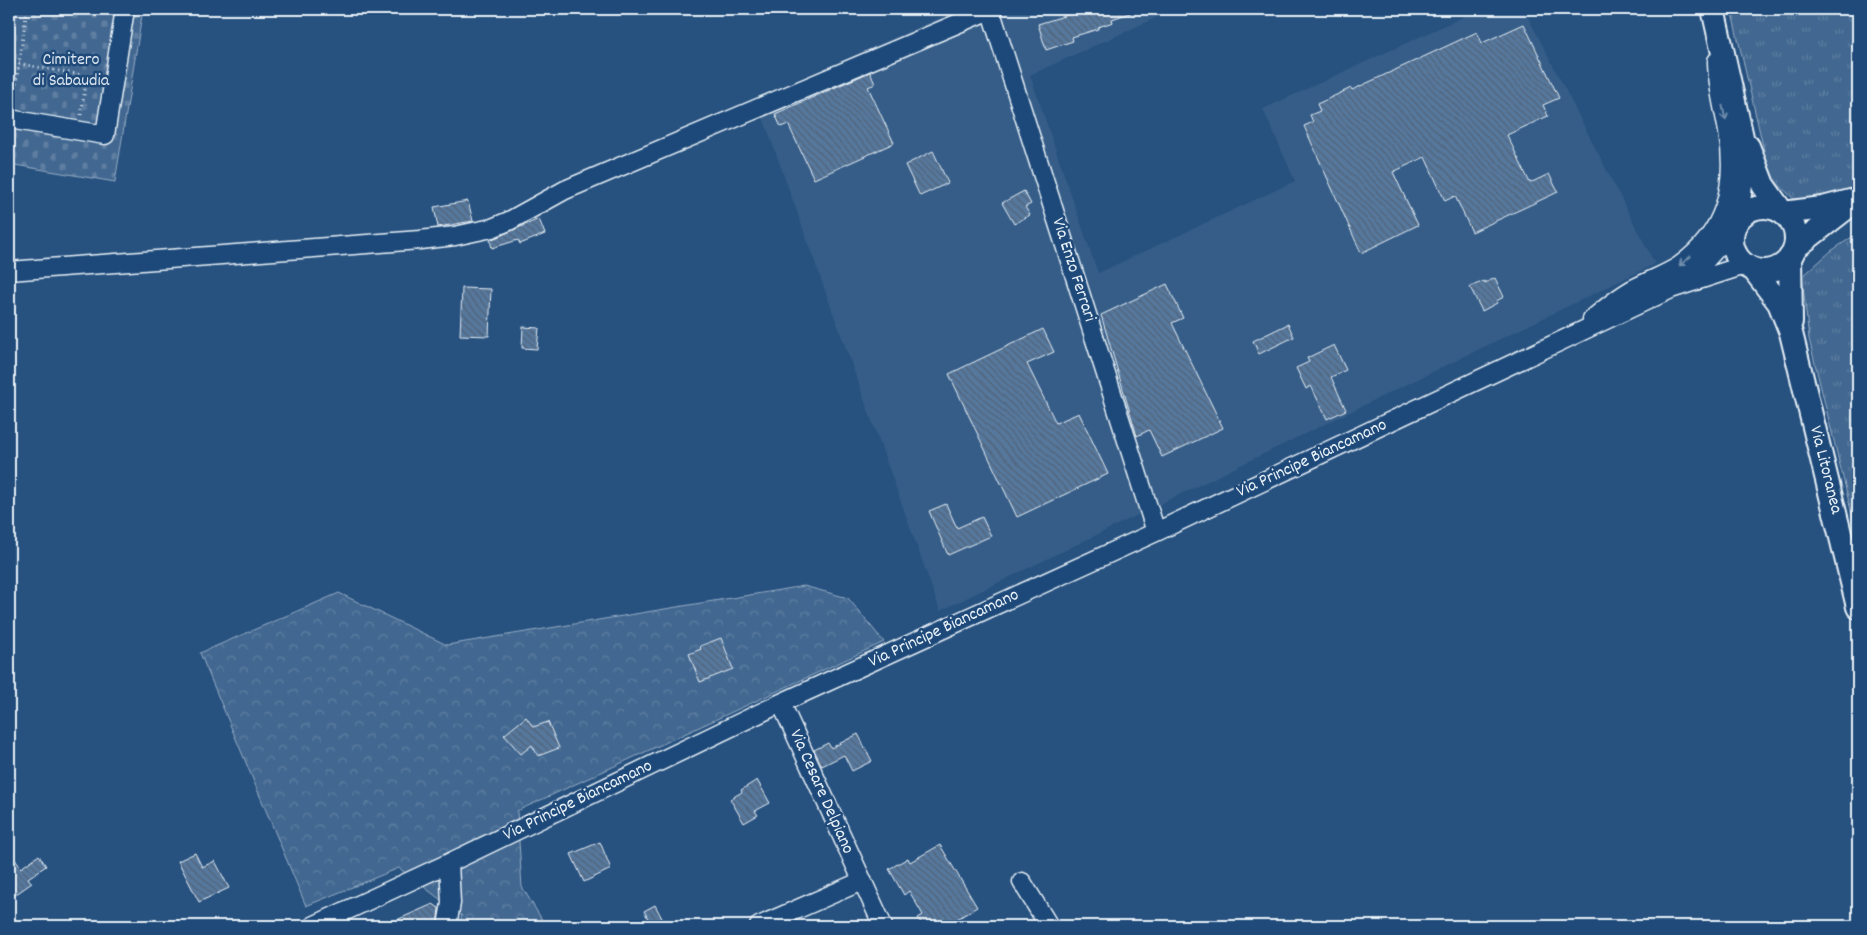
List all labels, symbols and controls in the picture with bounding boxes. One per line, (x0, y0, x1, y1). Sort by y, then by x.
park label: Cimitero di Sabaudia (33, 48, 110, 94)
one-way arrow (1720, 105, 1730, 121)
street label: Via Enzo Ferrari (1044, 215, 1102, 325)
one-way arrow (1679, 255, 1692, 266)
street label: Via Principe Biancamano (1233, 413, 1391, 505)
street label: Via Litoranea (1802, 423, 1848, 517)
street label: Via Principe Biancamano (865, 583, 1023, 675)
street label: Via Cesare Delpiano (782, 726, 860, 858)
street label: Via Principe Biancamano (499, 754, 657, 848)

